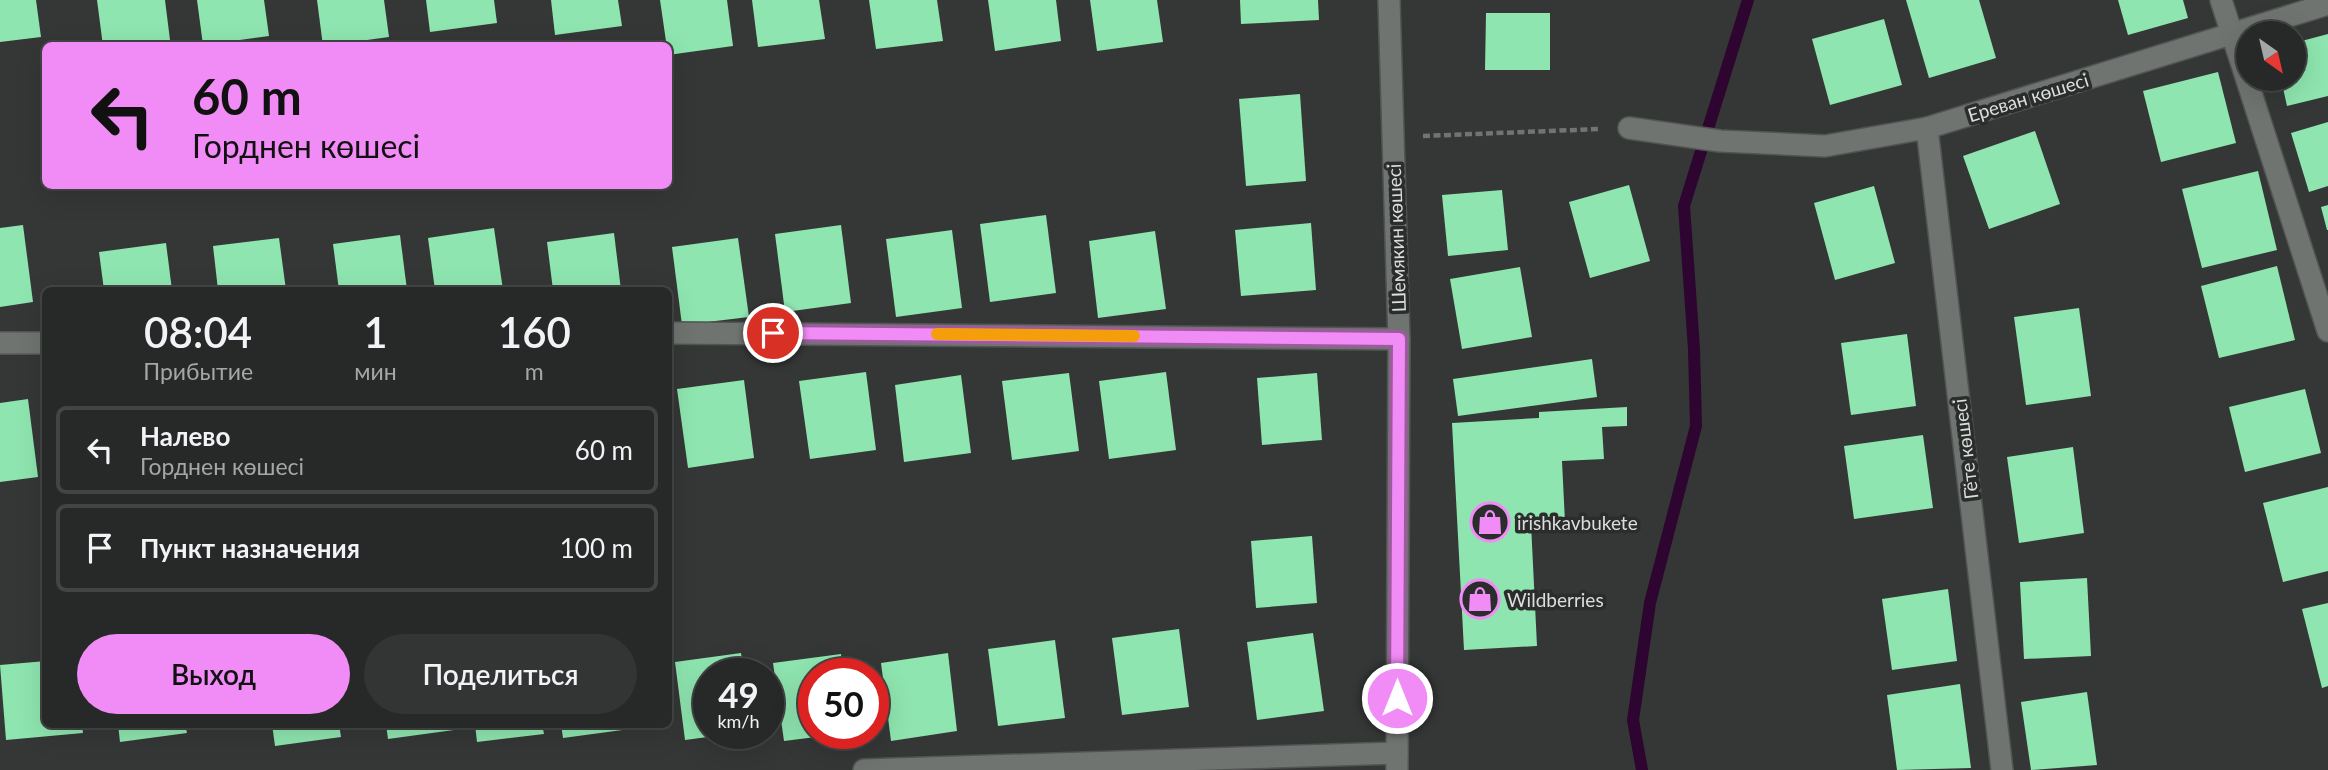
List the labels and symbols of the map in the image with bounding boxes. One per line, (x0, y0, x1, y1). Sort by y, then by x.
north arrow (2236, 21, 2306, 91)
street label: Ереван көшесі (1965, 68, 2091, 126)
street label: Шемякин көшесі (1382, 163, 1410, 313)
pin (743, 303, 803, 363)
street label: Гёте көшесі (1947, 397, 1983, 501)
shop icon: irishkavbukete (1469, 501, 1511, 543)
place label: irishkavbukete (1517, 511, 1638, 534)
shop icon: Wildberries (1459, 578, 1501, 620)
place label: Wildberries (1507, 588, 1604, 611)
speed limit sign: 50 (798, 658, 889, 749)
position arrow (1360, 661, 1434, 735)

